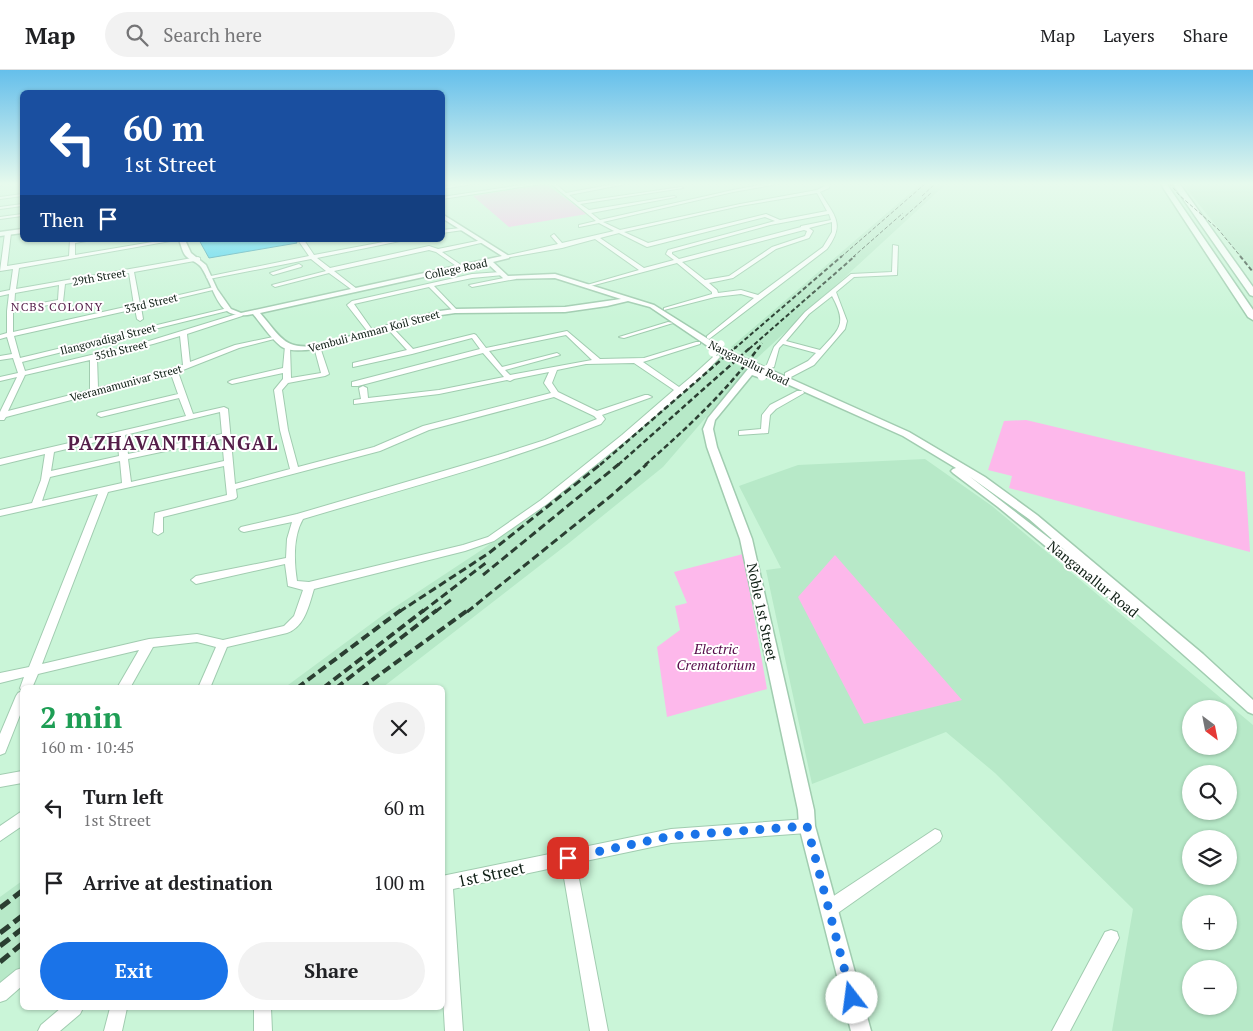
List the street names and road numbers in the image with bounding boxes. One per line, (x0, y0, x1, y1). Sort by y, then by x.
street label: College Road (423, 256, 489, 282)
street label: 29th Street (71, 265, 127, 289)
street label: 33rd Street (123, 290, 179, 316)
street label: Vembuli Amman Koil Street (307, 307, 441, 355)
street label: Ilangovadigal Street (59, 320, 157, 358)
street label: 35th Street (93, 337, 149, 363)
street label: Nanganallur Road (706, 337, 792, 389)
street label: Veeramamunivar Street (68, 361, 184, 405)
street label: Nanganallur Road (1044, 536, 1143, 621)
street label: Noble 1st Street (743, 561, 782, 663)
street label: 1st Street (455, 856, 527, 892)

